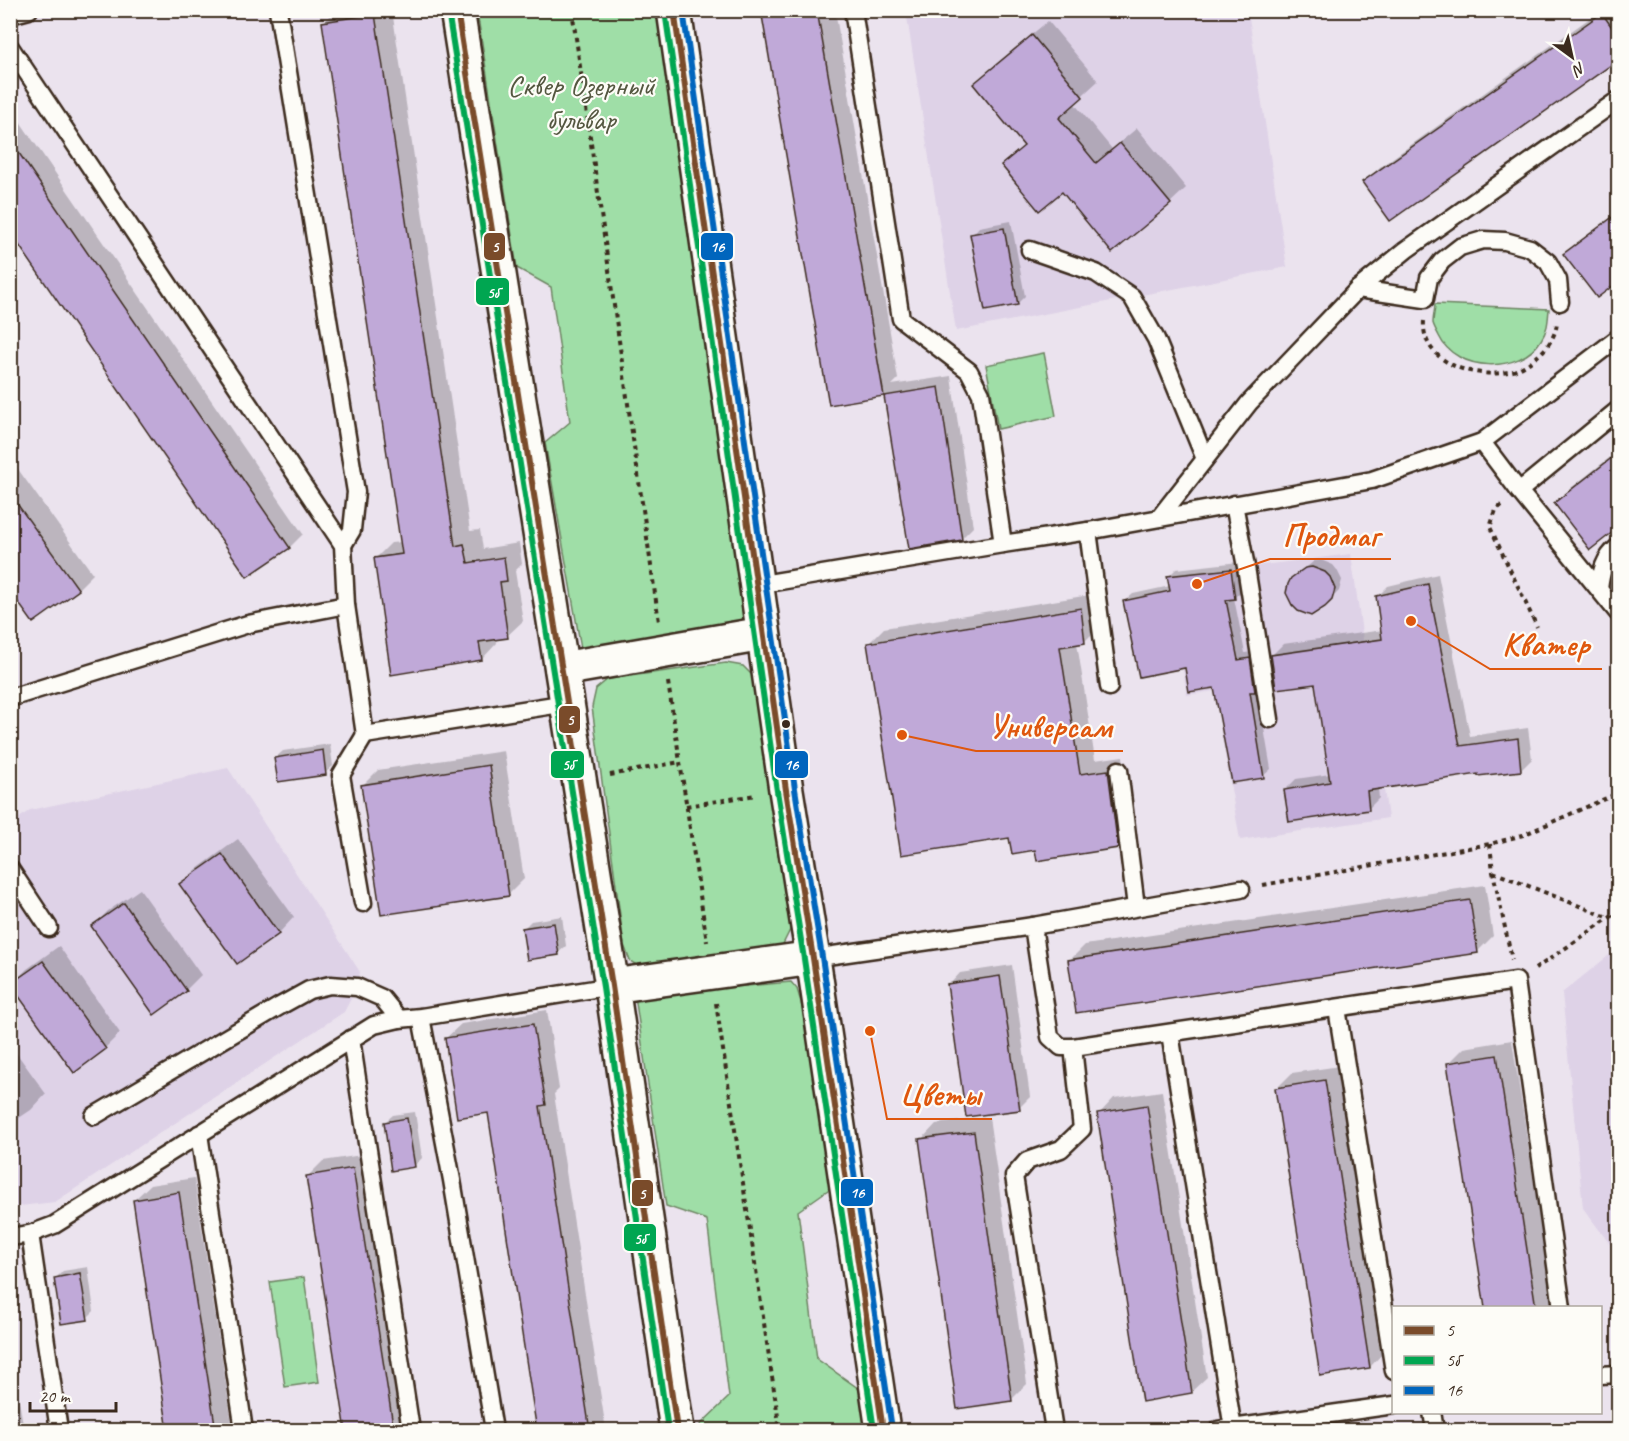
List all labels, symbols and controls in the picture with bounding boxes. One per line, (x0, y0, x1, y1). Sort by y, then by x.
north arrow (1542, 27, 1602, 87)
text: N (1567, 58, 1589, 82)
park label: Сквер Озерный бульвар (507, 66, 656, 138)
line badge: 5 (483, 232, 506, 261)
line badge: 16 (700, 232, 734, 261)
text: 5 (492, 237, 501, 257)
text: 16 (710, 237, 726, 257)
line badge: 5б (475, 277, 510, 306)
text: 5б (487, 283, 504, 303)
callout: Продмаг (1270, 509, 1391, 559)
text: Продмаг (1283, 515, 1383, 556)
callout: Кватер (1490, 619, 1602, 669)
text: Кватер (1502, 624, 1592, 665)
callout: Универсам (976, 701, 1123, 751)
line badge: 5 (558, 705, 581, 734)
text: Универсам (988, 706, 1114, 747)
text: 5 (567, 710, 576, 730)
unlabelled marker (780, 718, 792, 730)
line badge: 5б (550, 750, 585, 779)
line badge: 16 (774, 750, 809, 779)
text: 5б (562, 755, 579, 775)
text: 16 (784, 755, 800, 775)
callout: Цветы (887, 1069, 992, 1119)
text: Цветы (899, 1074, 983, 1115)
line badge: 16 (840, 1178, 874, 1207)
line badge: 5 (631, 1179, 654, 1207)
text: 16 (850, 1183, 866, 1203)
text: 5 (639, 1184, 648, 1204)
line badge: 5б (623, 1223, 657, 1252)
text: 5б (634, 1229, 651, 1249)
legend (1392, 1306, 1602, 1414)
text: 5 (1446, 1319, 1455, 1341)
text: 5б (1446, 1349, 1464, 1371)
scale bar (30, 1375, 116, 1413)
text: 16 (1446, 1379, 1463, 1401)
text: 20 m (39, 1385, 72, 1407)

